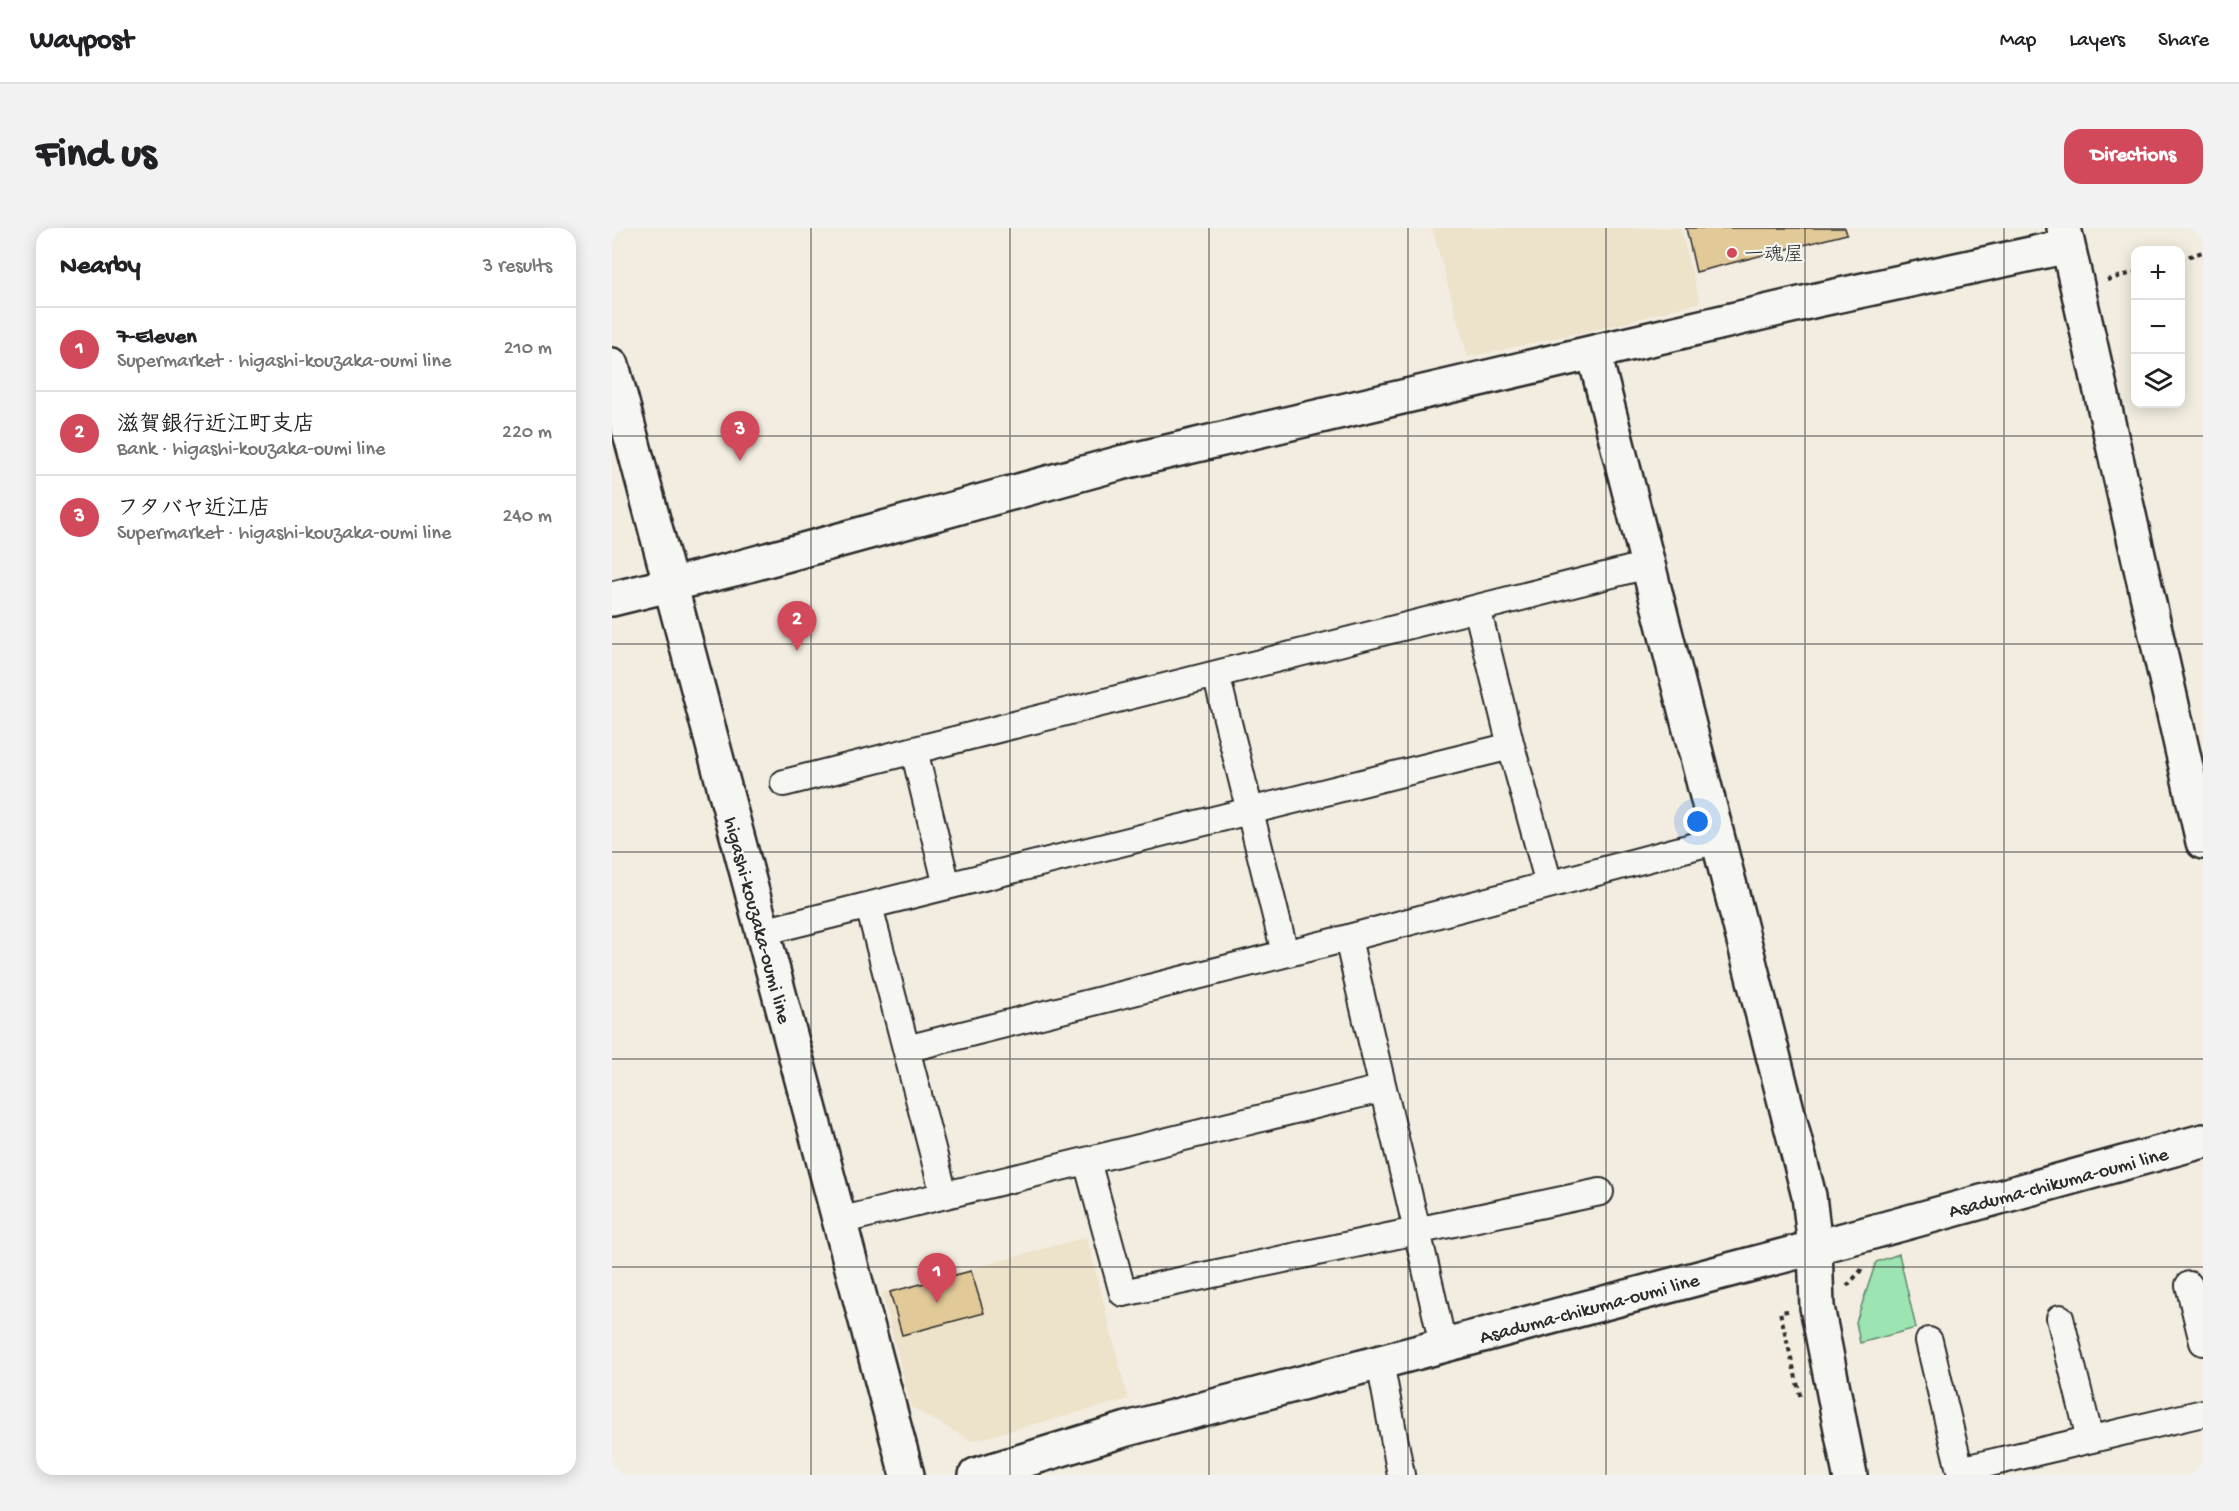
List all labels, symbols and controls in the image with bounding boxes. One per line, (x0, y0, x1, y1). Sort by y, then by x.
text: Waypost (30, 25, 133, 58)
text: Map (2000, 29, 2036, 54)
text: Layers (2069, 29, 2125, 54)
text: Share (2158, 29, 2209, 54)
button: Directions (2064, 129, 2203, 184)
text: Find us (36, 132, 156, 181)
place label: 一魂屋 (1744, 244, 1804, 268)
marker: 一魂屋 (1725, 246, 1739, 260)
map controls (2131, 246, 2185, 408)
button: + (2131, 246, 2185, 300)
text: Nearby (60, 252, 141, 283)
text: 3 results (483, 256, 552, 279)
button: − (2131, 300, 2185, 354)
text: 7-Eleven (117, 325, 197, 351)
text: 1 (75, 338, 84, 361)
text: 210 m (504, 338, 552, 361)
text: Supermarket · higashi-kouzaka-oumi line (117, 351, 451, 374)
button: layers (2131, 354, 2185, 408)
pin: 3 (720, 412, 760, 461)
text: 滋賀銀行近江町支店 (117, 413, 315, 439)
text: 2 (75, 422, 84, 445)
text: 220 m (502, 422, 552, 445)
text: Bank · higashi-kouzaka-oumi line (117, 439, 385, 462)
text: フタバヤ近江店 (117, 497, 271, 523)
text: 3 (74, 506, 85, 529)
text: 240 m (502, 506, 552, 529)
text: Supermarket · higashi-kouzaka-oumi line (117, 523, 451, 546)
pin: 2 (778, 602, 816, 651)
your location (1683, 807, 1712, 836)
street label: higashi-kouzaka-oumi line (717, 815, 794, 1027)
street label: Asaduma-chikuma-oumi line (1947, 1144, 2172, 1225)
pin: 1 (918, 1254, 956, 1303)
street label: Asaduma-chikuma-oumi line (1478, 1270, 1703, 1351)

